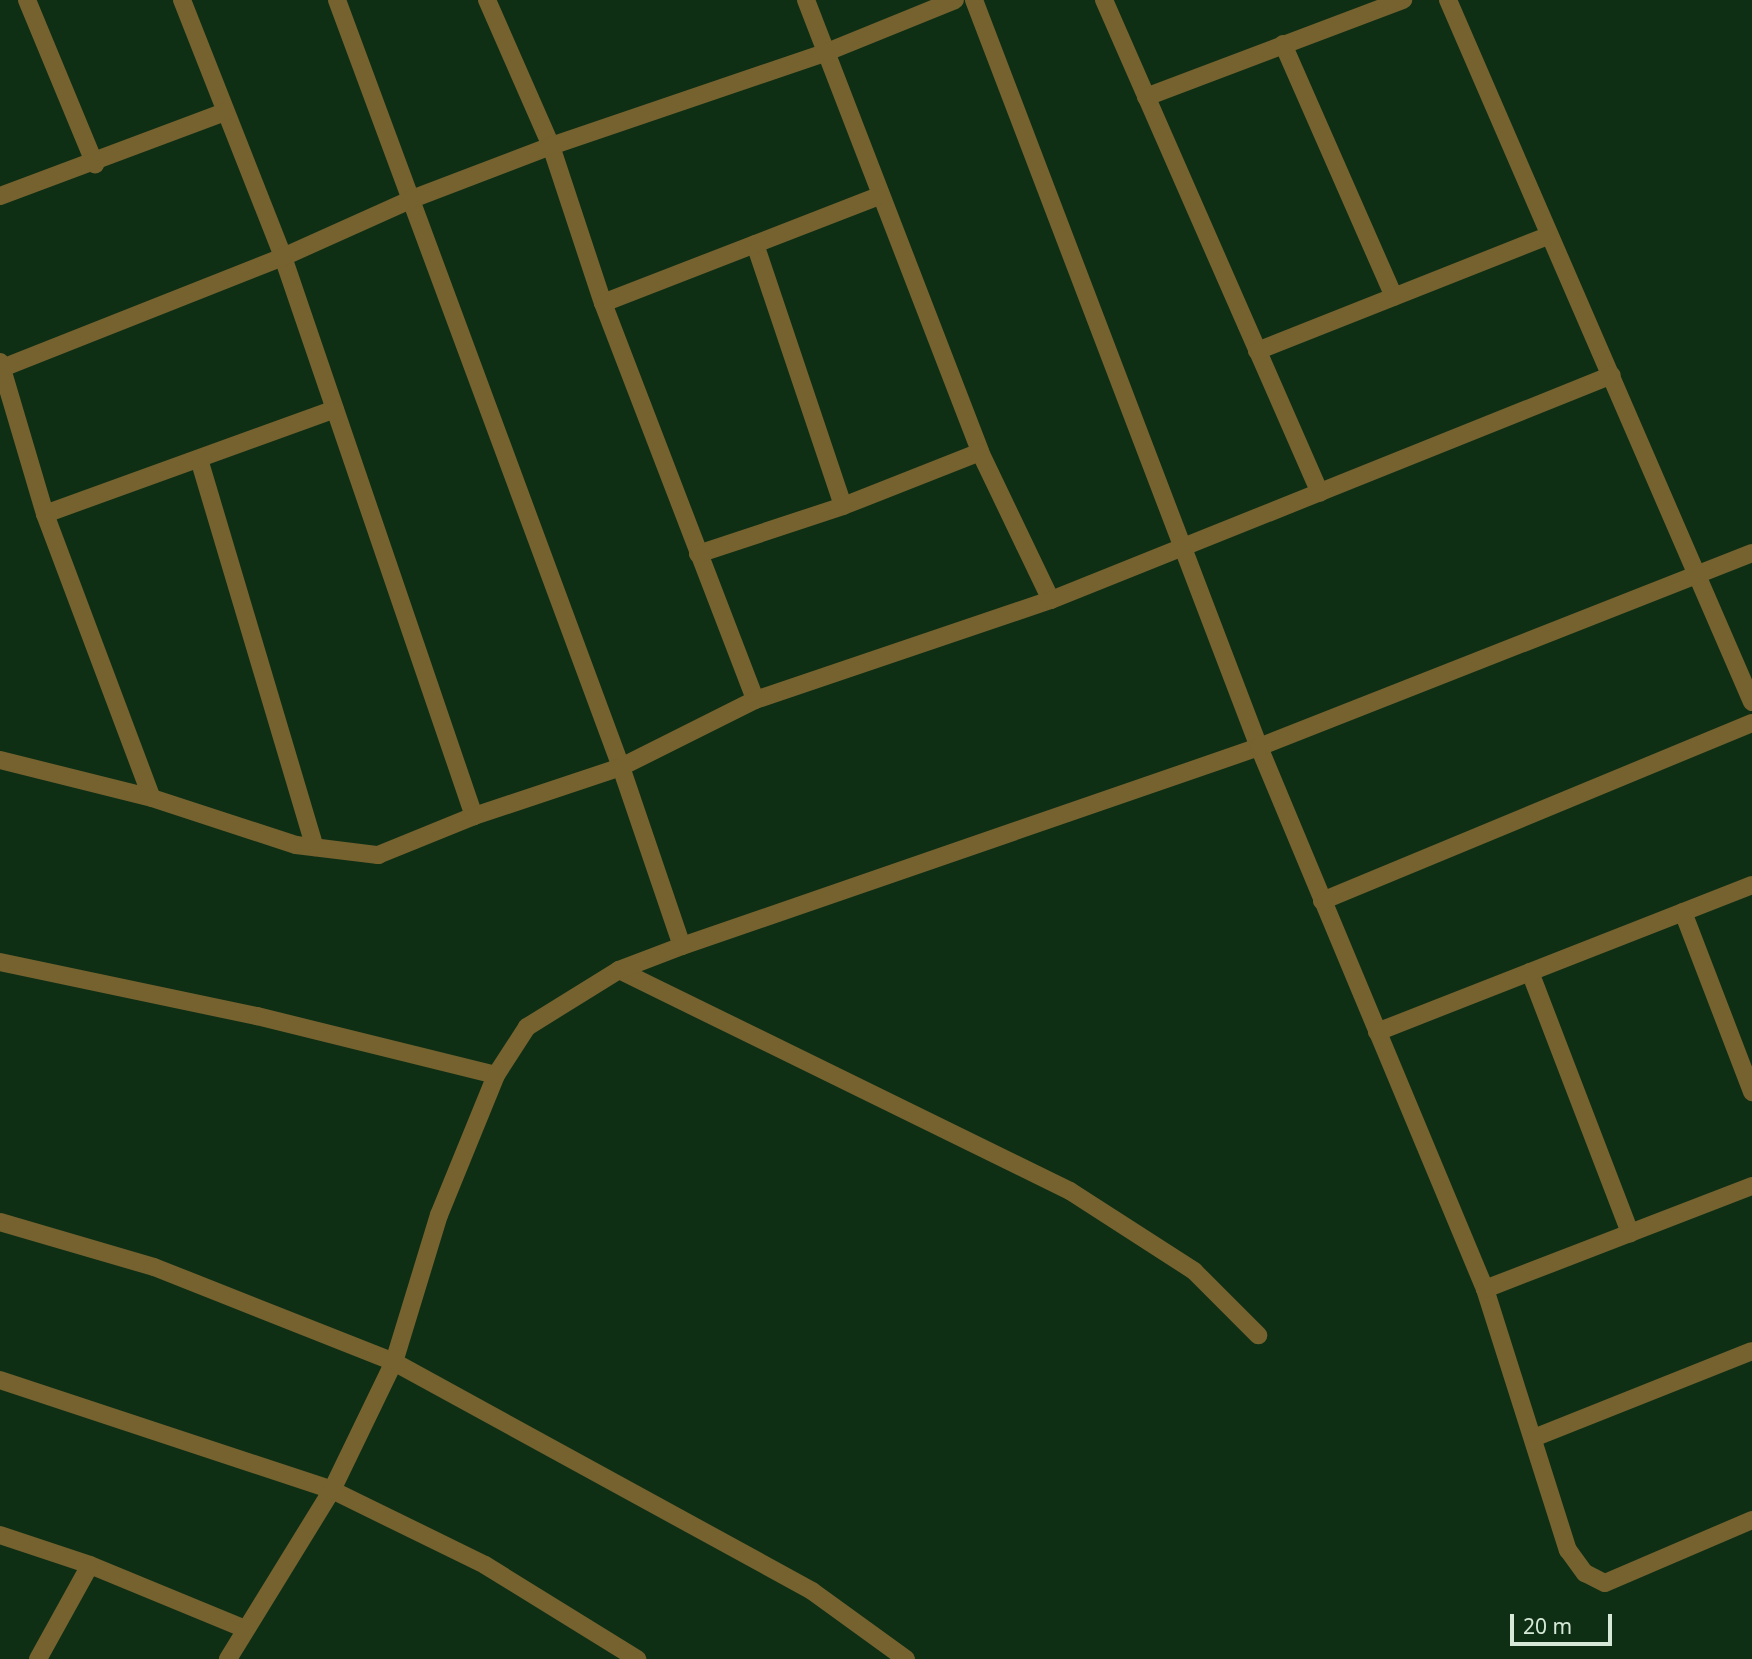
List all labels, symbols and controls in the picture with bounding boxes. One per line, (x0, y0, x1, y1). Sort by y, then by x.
scale bar (1514, 1600, 1616, 1644)
text: 20 m (1523, 1612, 1572, 1640)

